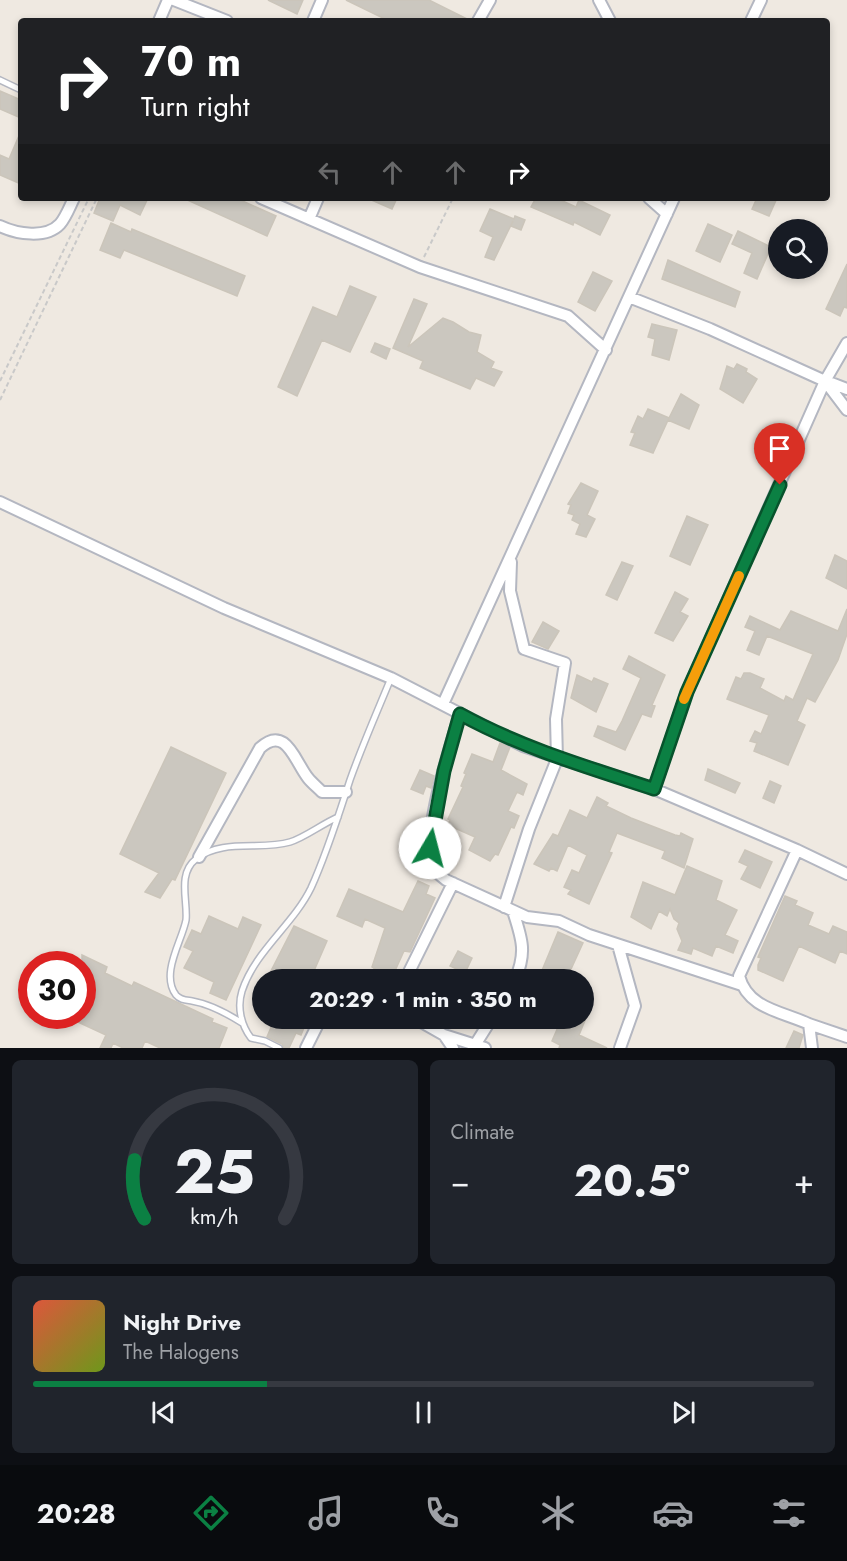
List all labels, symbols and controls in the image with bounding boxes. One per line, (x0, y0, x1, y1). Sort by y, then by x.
text: 70 m (141, 31, 241, 92)
icon: right (42, 42, 120, 120)
text: Turn right (141, 87, 249, 126)
icon: left (313, 156, 346, 189)
icon: ahead (376, 156, 409, 189)
icon: ahead (439, 156, 472, 189)
icon: right (502, 156, 535, 189)
map controls (768, 219, 828, 279)
button: search (768, 219, 828, 279)
pin (754, 423, 805, 485)
icon: arrive (763, 432, 796, 465)
position arrow (398, 816, 462, 880)
speed limit sign: 30 (18, 951, 96, 1029)
text: 20:29 · 1 min · 350 m (309, 983, 537, 1015)
text: Climate (451, 1118, 514, 1147)
text: 25 (174, 1126, 255, 1216)
text: 20.5° (574, 1148, 690, 1213)
text: − (451, 1158, 470, 1205)
text: + (794, 1158, 814, 1205)
text: km/h (191, 1201, 239, 1232)
text: Night Drive (123, 1306, 241, 1338)
text: The Halogens (123, 1338, 239, 1367)
icon: previous (147, 1396, 180, 1429)
icon: pause (407, 1396, 440, 1429)
icon: next (667, 1396, 700, 1429)
icon: directions (190, 1492, 232, 1534)
icon: music (305, 1492, 347, 1534)
icon: phone (421, 1492, 463, 1534)
icon: climate (537, 1492, 579, 1534)
icon: car (652, 1492, 694, 1534)
icon: filters (768, 1492, 810, 1534)
text: 20:28 (37, 1494, 116, 1533)

